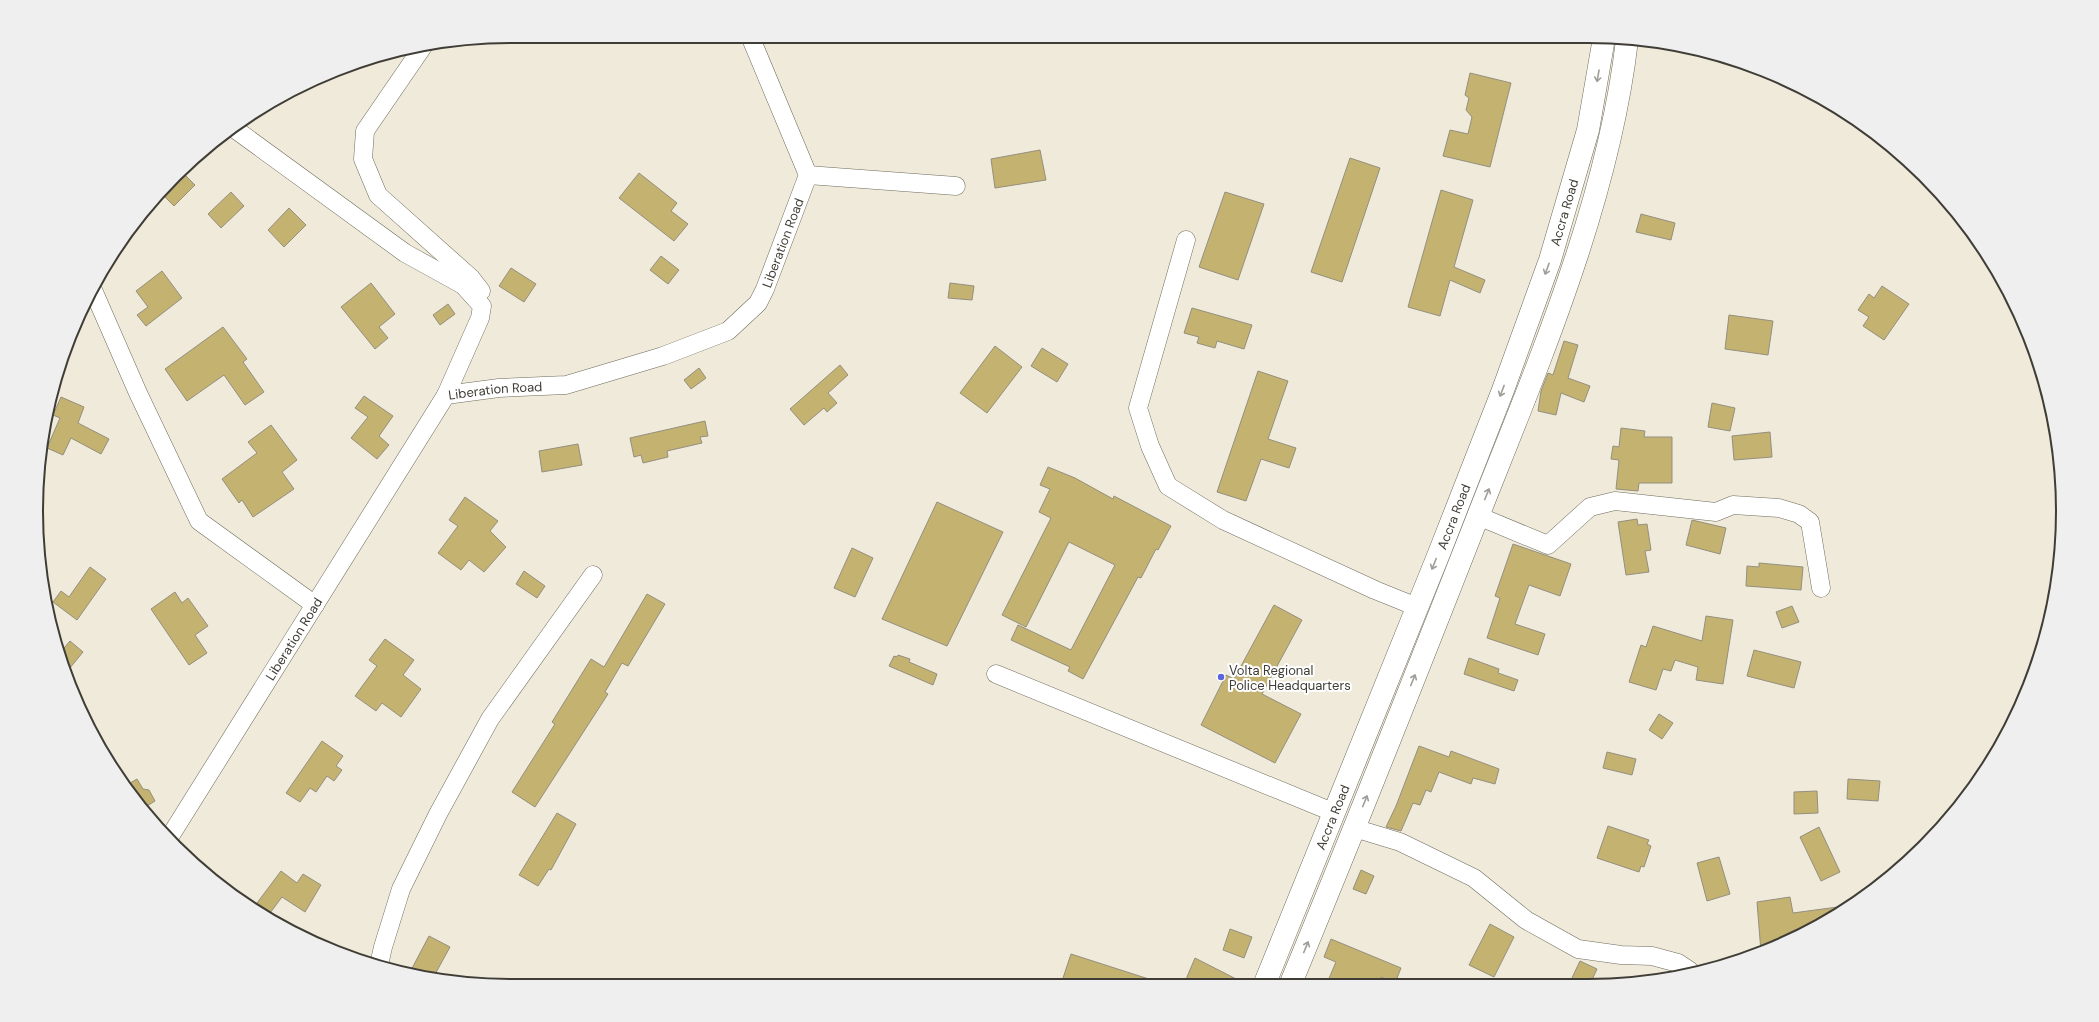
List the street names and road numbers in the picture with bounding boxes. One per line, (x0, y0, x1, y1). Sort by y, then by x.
street label: Accra Road (1547, 177, 1582, 248)
street label: Liberation Road (758, 196, 808, 290)
street label: Liberation Road (447, 378, 543, 404)
street label: Accra Road (1433, 482, 1474, 552)
street label: Liberation Road (262, 594, 326, 684)
street label: Accra Road (1312, 782, 1353, 852)

